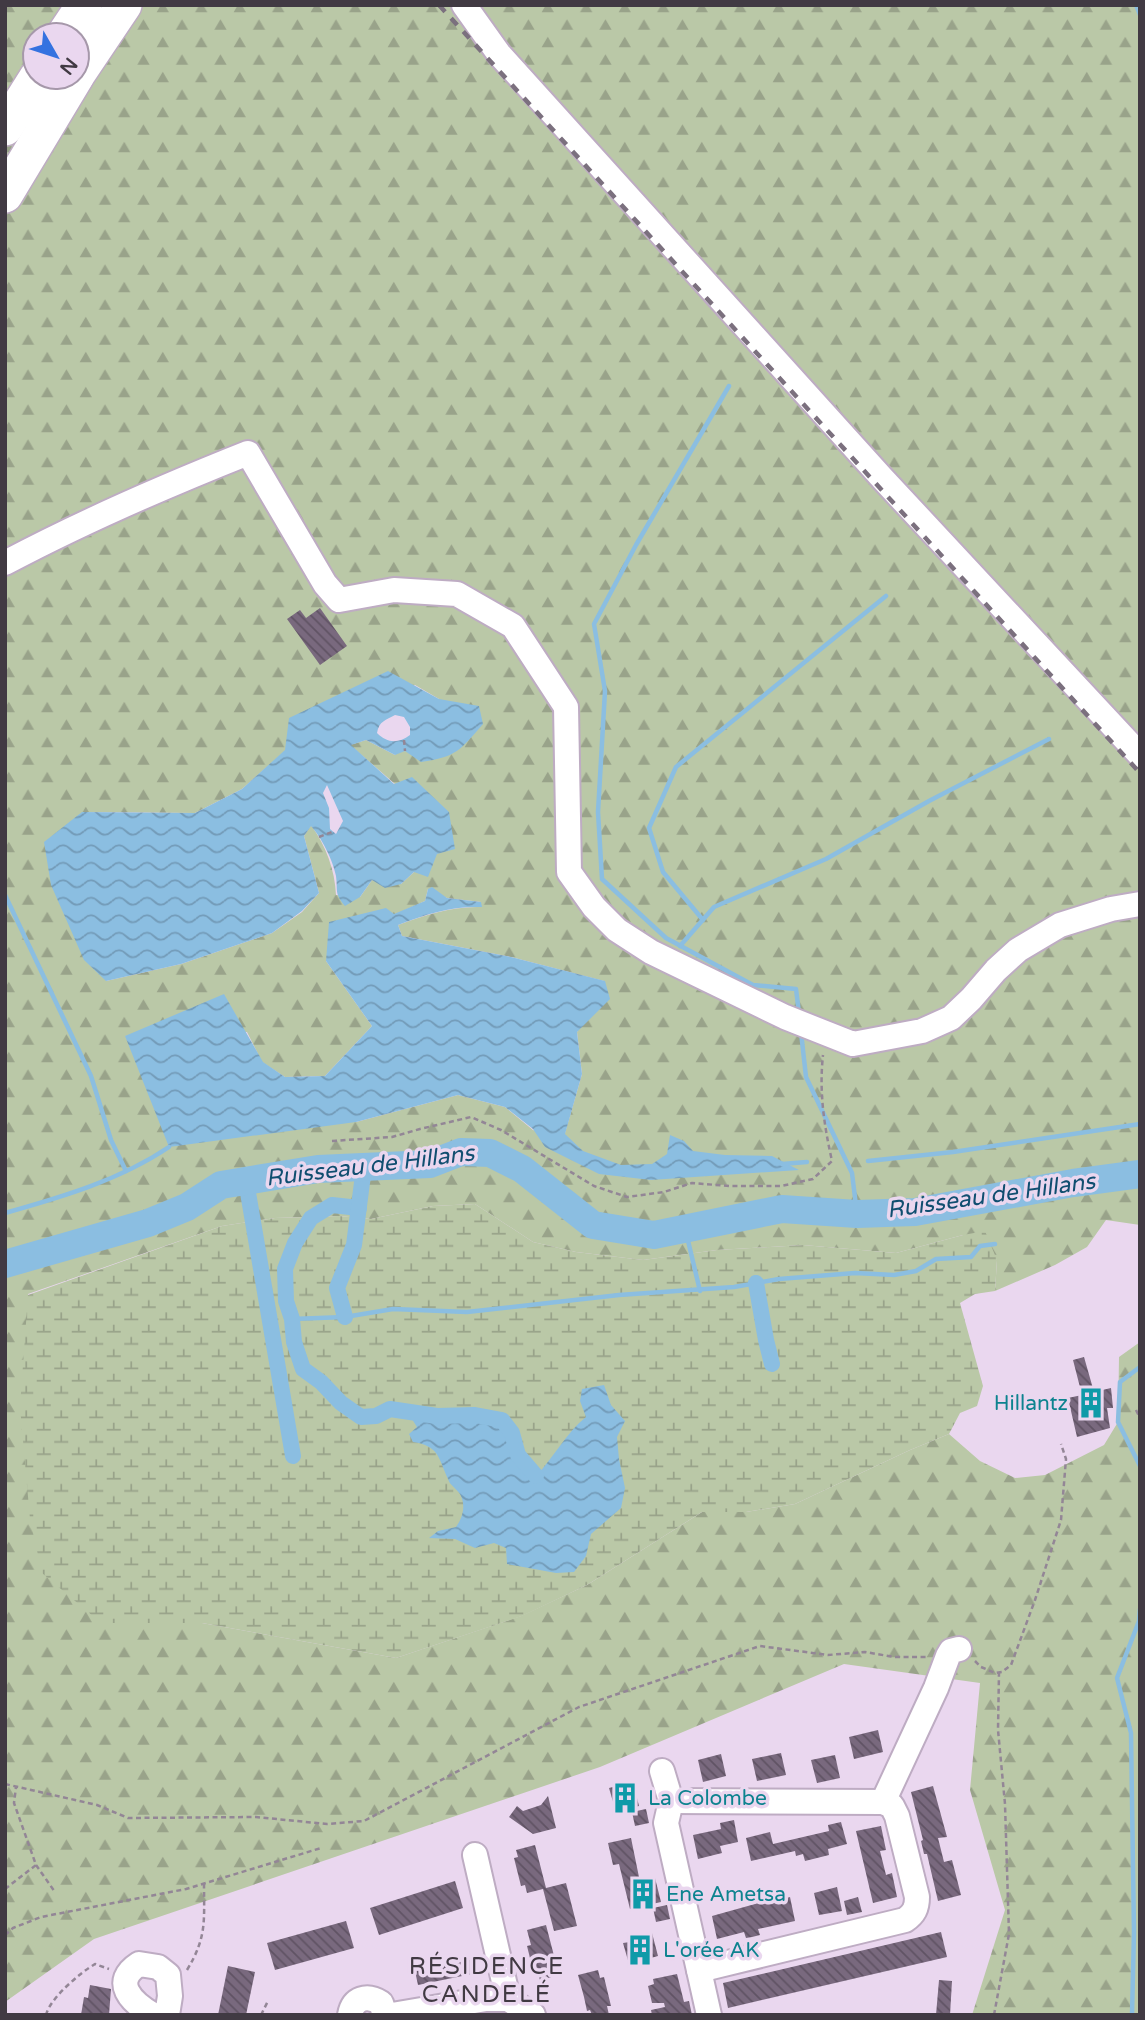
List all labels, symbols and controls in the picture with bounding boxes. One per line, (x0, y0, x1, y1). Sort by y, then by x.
north arrow (21, 21, 91, 91)
text: N (55, 53, 82, 79)
water label: Ruisseau de Hillans (264, 1139, 478, 1193)
water label: Ruisseau de Hillans (885, 1167, 1099, 1224)
building icon: Hillantz (1074, 1386, 1108, 1420)
place label: Hillantz (994, 1391, 1068, 1416)
building icon: La Colombe (608, 1781, 642, 1815)
place label: La Colombe (648, 1786, 767, 1811)
building icon: Ene Ametsa (626, 1877, 660, 1911)
place label: Ene Ametsa (666, 1882, 786, 1907)
building icon: L'orée AK (623, 1933, 657, 1967)
place label: L'orée AK (663, 1938, 759, 1963)
district label: RÉSIDENCE CANDELÉ (409, 1951, 565, 2009)

